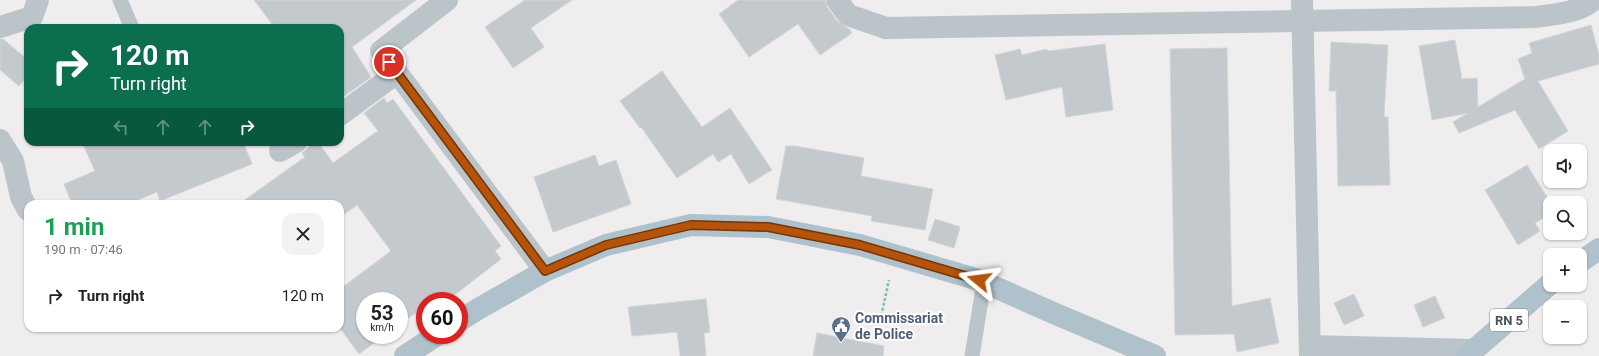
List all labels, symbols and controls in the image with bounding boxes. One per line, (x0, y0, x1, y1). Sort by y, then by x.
text: 120 m (110, 39, 189, 72)
icon: right (44, 40, 96, 92)
pin (372, 45, 406, 79)
icon: arrive (378, 51, 400, 73)
text: Turn right (110, 73, 187, 94)
icon: left (110, 116, 132, 138)
icon: ahead (152, 116, 174, 138)
icon: ahead (194, 116, 216, 138)
icon: right (236, 116, 258, 138)
map controls (1543, 144, 1587, 344)
button: sound (1543, 144, 1587, 188)
button: search (1543, 196, 1587, 240)
text: 1 min (44, 213, 104, 241)
button: close (282, 213, 324, 255)
text: 190 m · 07:46 (44, 242, 123, 257)
button: + (1543, 248, 1587, 292)
position arrow (958, 259, 1000, 301)
icon: right (44, 285, 66, 307)
text: Turn right (78, 287, 144, 305)
text: 120 m (282, 287, 324, 305)
speed limit sign: 60 (416, 292, 468, 344)
button: − (1543, 300, 1587, 344)
text: 53 (371, 301, 393, 325)
road number: RN 5 (1490, 309, 1528, 331)
place label: Commissariat de Police (855, 310, 943, 342)
public building icon: Commissariat de Police (830, 315, 852, 343)
text: km/h (370, 322, 394, 333)

